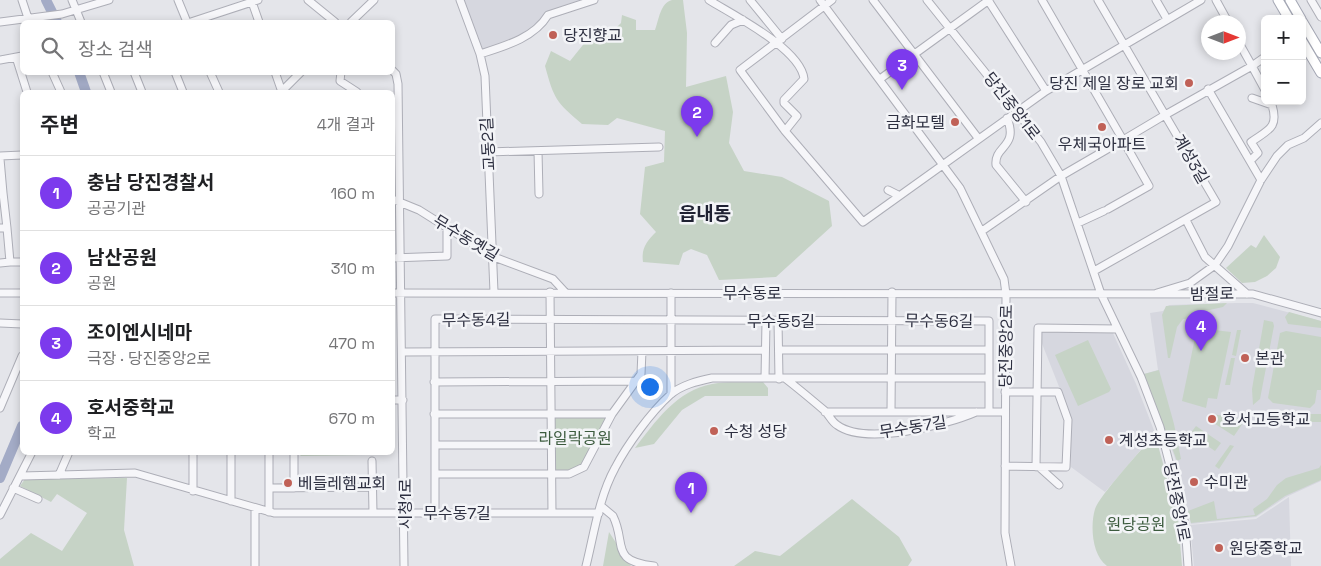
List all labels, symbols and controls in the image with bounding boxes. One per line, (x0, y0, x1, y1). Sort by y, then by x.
north arrow (1201, 15, 1246, 60)
map controls (1261, 15, 1306, 105)
button: + (1261, 15, 1306, 60)
search box (20, 20, 395, 75)
place label: 당진향교 (563, 25, 622, 46)
marker: 당진향교 (547, 29, 559, 41)
icon: search (38, 34, 66, 62)
text: 장소 검색 (78, 37, 153, 62)
pin: 3 (886, 49, 918, 90)
button: − (1261, 60, 1306, 105)
street label: 당진중앙1로 (979, 68, 1045, 144)
place label: 당진 제일 장로 교회 (1049, 73, 1179, 94)
marker: 당진 제일 장로 교회 (1183, 77, 1195, 89)
pin: 2 (681, 96, 713, 137)
text: 주변 (40, 111, 79, 138)
place label: 금화모텔 (886, 112, 945, 133)
text: 4개 결과 (317, 114, 375, 135)
marker: 금화모텔 (949, 116, 961, 128)
street label: 교동2길 (476, 117, 500, 171)
marker: 우체국아파트 (1096, 121, 1108, 133)
street label: 계성3길 (1168, 130, 1214, 188)
place label: 우체국아파트 (1058, 134, 1146, 155)
text: 충남 당진경찰서 (87, 170, 214, 195)
text: 1 (52, 183, 60, 204)
text: 160 m (330, 183, 375, 204)
text: 공공기관 (87, 198, 146, 219)
district label: 읍내동 (679, 201, 731, 226)
street label: 무수동옛길 (429, 210, 503, 266)
text: 남산공원 (87, 245, 157, 270)
text: 2 (51, 258, 61, 279)
text: 310 m (331, 258, 375, 279)
text: 공원 (87, 273, 116, 294)
street label: 무수동로 (723, 283, 782, 304)
street label: 밤절로 (1190, 283, 1235, 305)
street label: 당진중앙2로 (995, 304, 1017, 388)
street label: 무수동4길 (441, 309, 511, 331)
street label: 무수동6길 (904, 310, 974, 332)
pin: 4 (1185, 310, 1217, 351)
street label: 무수동5길 (747, 311, 815, 332)
text: 조이엔시네마 (87, 320, 192, 345)
text: 3 (51, 333, 61, 354)
text: 470 m (328, 333, 375, 354)
text: 극장 · 당진중앙2로 (87, 348, 211, 369)
place label: 본관 (1255, 348, 1285, 369)
marker: 본관 (1239, 352, 1251, 364)
your location (637, 374, 663, 400)
text: 호서중학교 (87, 395, 174, 420)
text: 4 (51, 408, 61, 429)
text: 670 m (328, 408, 375, 429)
place label: 호서고등학교 (1222, 409, 1310, 430)
street label: 무수동7길 (878, 411, 948, 443)
marker: 호서고등학교 (1206, 413, 1218, 425)
place label: 수청 성당 (724, 421, 787, 442)
text: 학교 (87, 423, 116, 444)
marker: 수청 성당 (708, 425, 720, 437)
park label: 라일락공원 (538, 428, 612, 449)
place label: 계성초등학교 (1119, 430, 1207, 451)
marker: 계성초등학교 (1103, 434, 1115, 446)
street label: 당진중앙1로 (1159, 461, 1195, 544)
pin: 1 (675, 472, 707, 513)
place label: 수미관 (1204, 472, 1248, 493)
place label: 베들레헴교회 (298, 473, 386, 494)
marker: 수미관 (1188, 476, 1200, 488)
marker: 베들레헴교회 (282, 477, 294, 489)
street label: 시청1로 (395, 478, 416, 529)
street label: 무수동7길 (423, 503, 491, 524)
park label: 원당공원 (1107, 514, 1165, 535)
place label: 원당중학교 (1229, 538, 1303, 559)
marker: 원당중학교 (1213, 542, 1225, 554)

